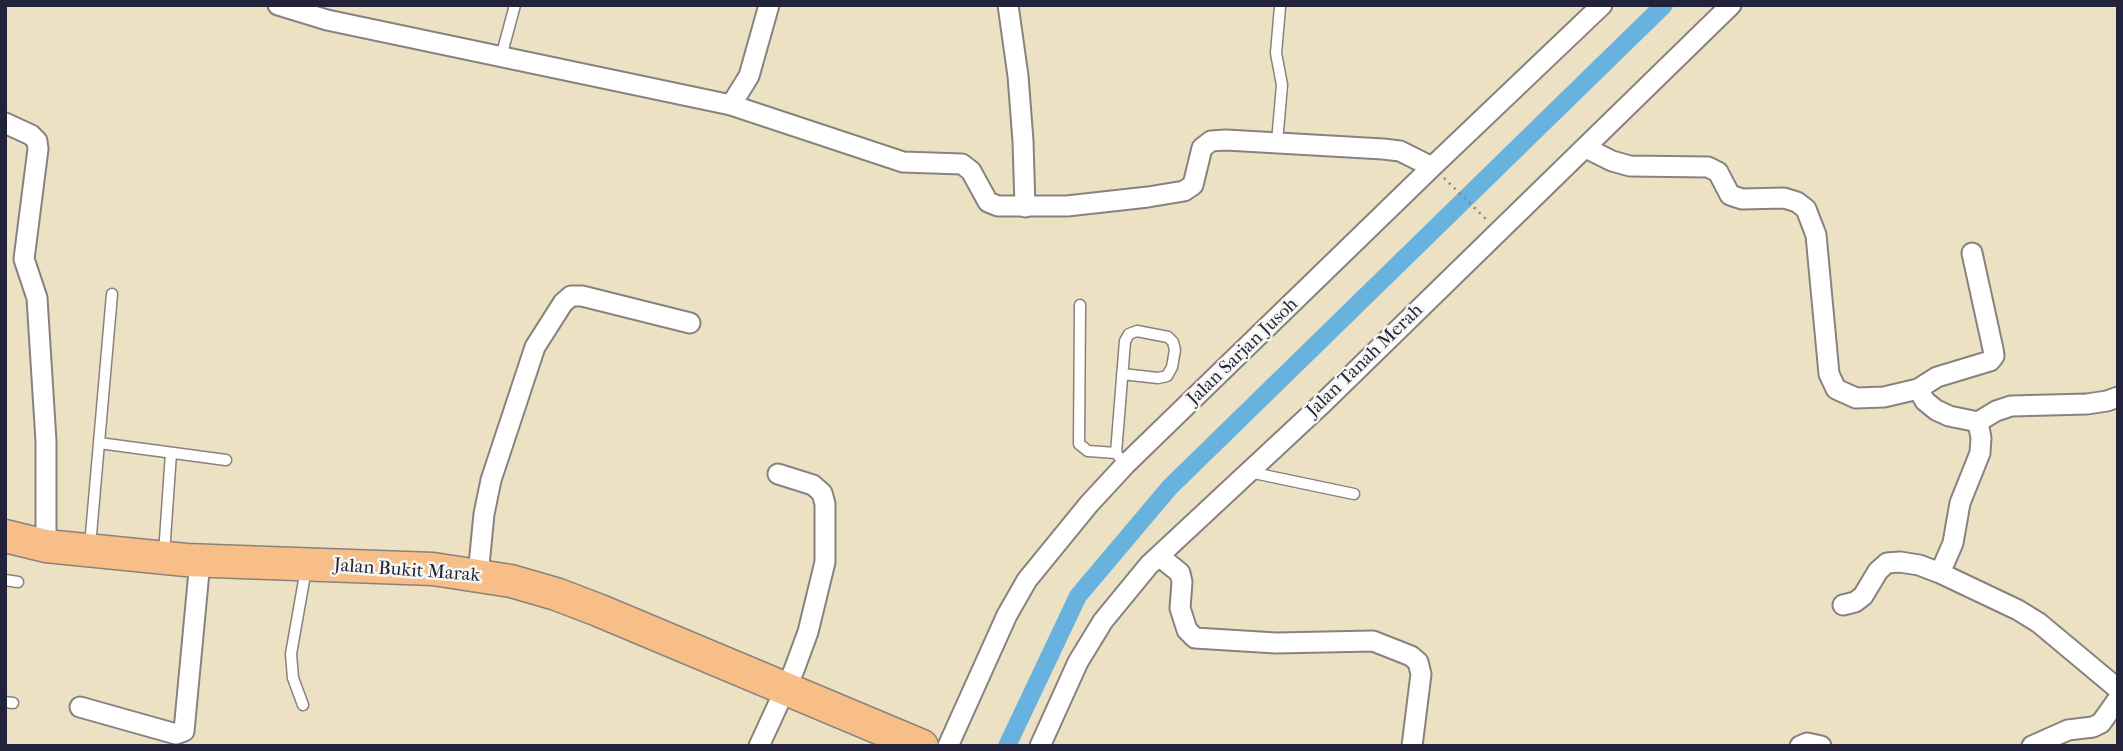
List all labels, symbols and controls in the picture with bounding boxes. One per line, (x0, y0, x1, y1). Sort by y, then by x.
street label: Jalan Sarjan Jusoh (1183, 293, 1303, 411)
street label: Jalan Tanah Merah (1302, 300, 1428, 422)
street label: Jalan Bukit Marak (333, 555, 481, 587)

